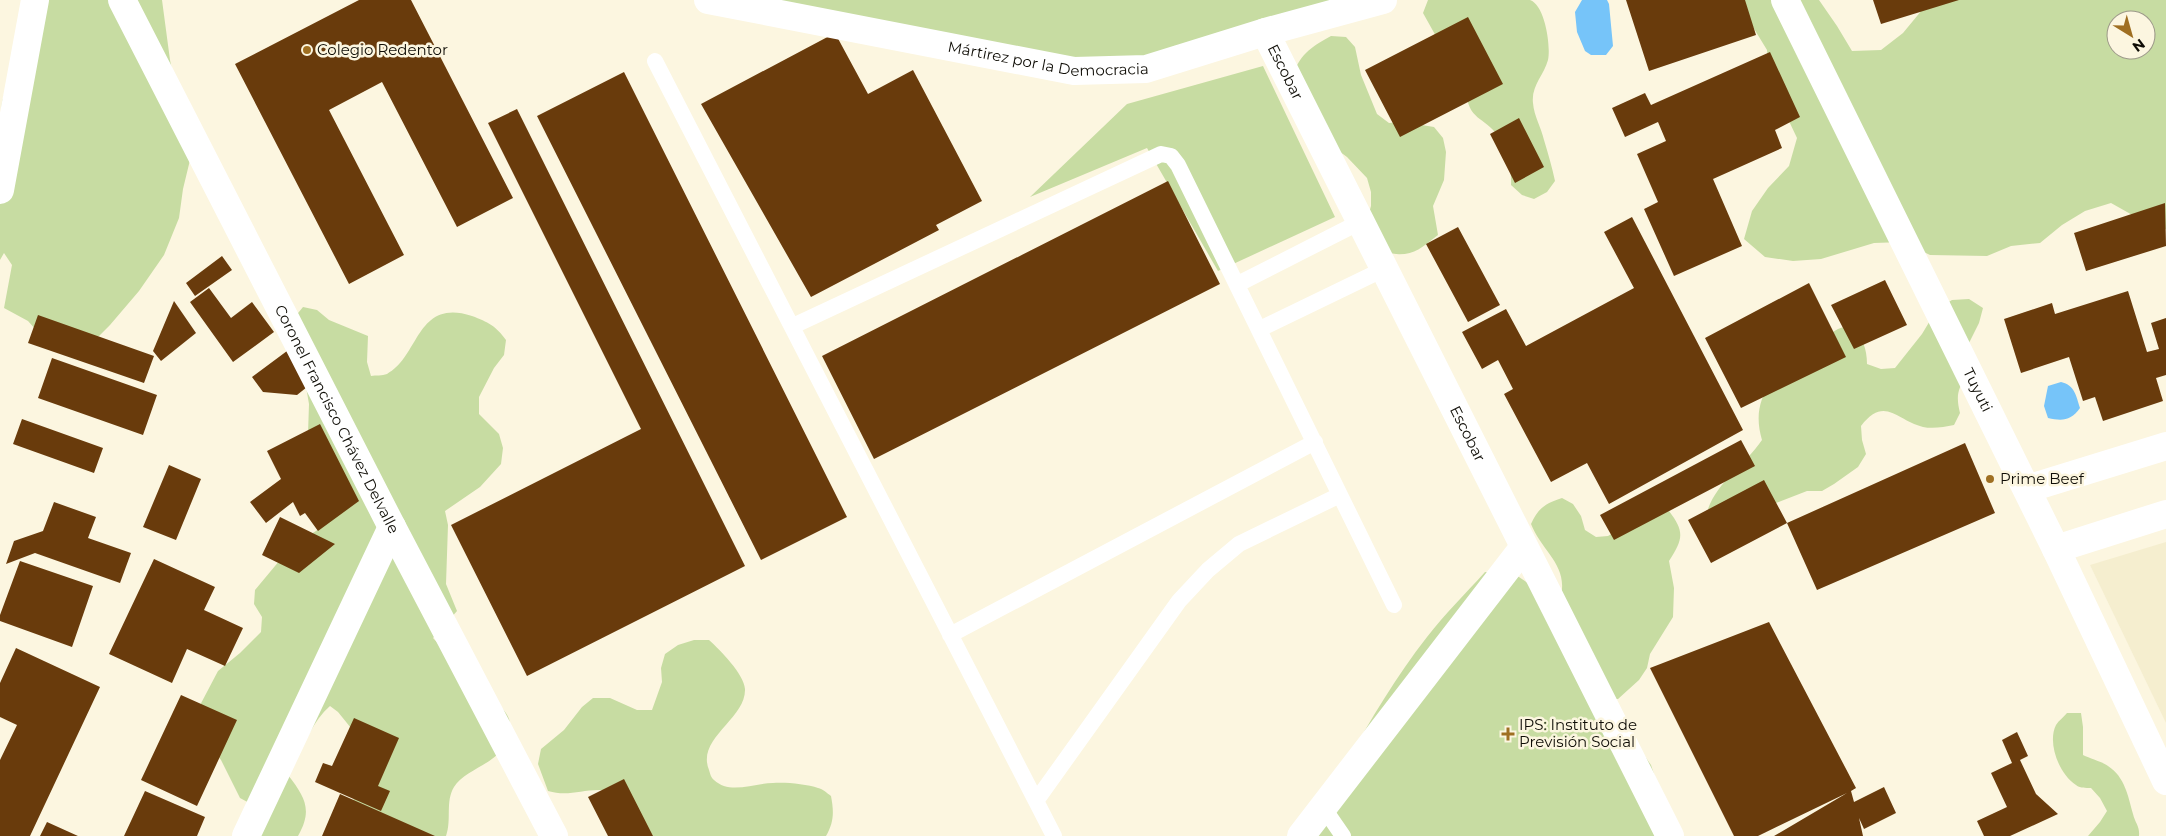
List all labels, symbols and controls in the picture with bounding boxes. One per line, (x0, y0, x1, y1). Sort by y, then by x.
north arrow (2106, 10, 2156, 60)
text: N (2129, 35, 2149, 56)
street label: Mártirez por la Democracia (946, 37, 1149, 80)
place label: Colegio Redentor (317, 40, 448, 59)
street label: Escobar (1264, 41, 1308, 103)
marker: Colegio Redentor (301, 44, 313, 56)
street label: Coronel Francisco Chávez Delvalle (271, 301, 404, 537)
street label: Tuyuti (1959, 365, 1997, 415)
street label: Escobar (1446, 403, 1490, 465)
place label: Prime Beef (2000, 469, 2085, 488)
marker: Prime Beef (1984, 473, 1996, 485)
place label: IPS: Instituto de Previsión Social (1519, 715, 1637, 751)
marker: IPS: Instituto de Previsión Social (1501, 727, 1515, 741)

